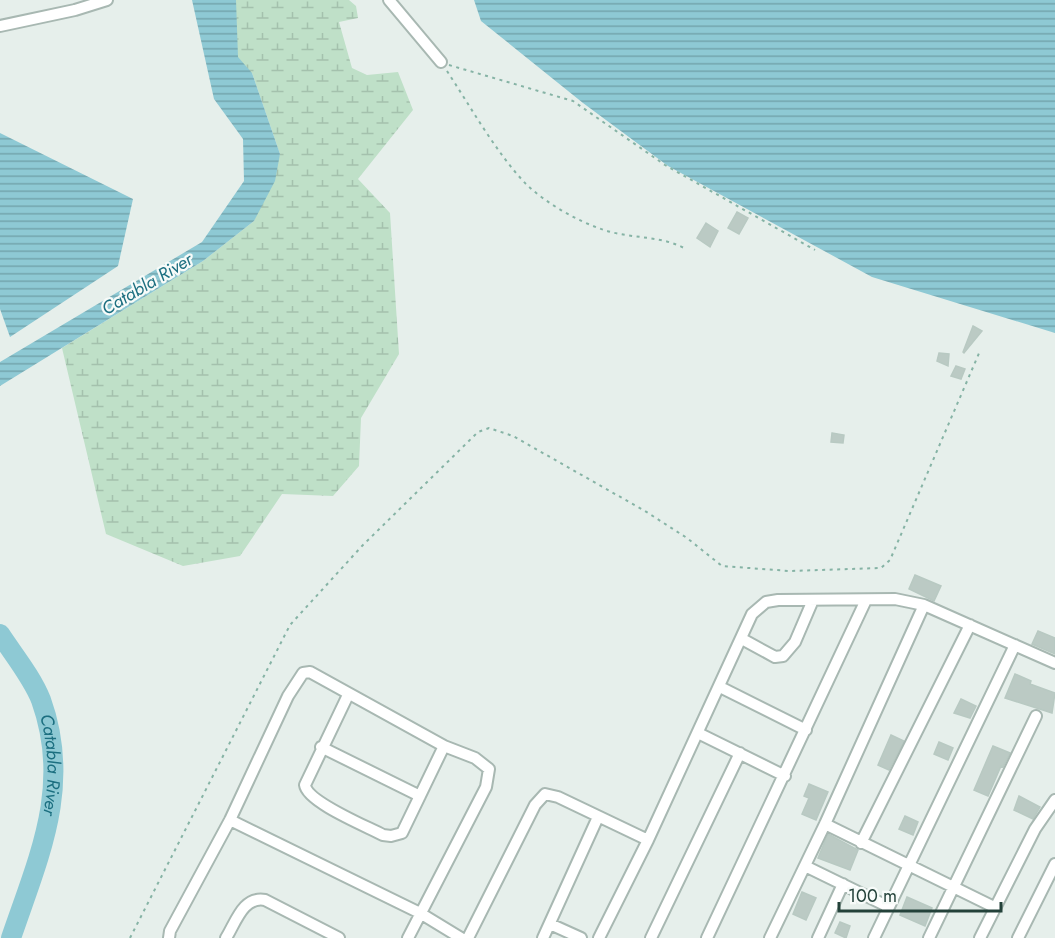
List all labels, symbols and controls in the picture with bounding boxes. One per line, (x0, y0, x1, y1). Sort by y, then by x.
water label: Catabla River (97, 246, 198, 321)
water label: Catabla River (33, 711, 67, 819)
scale bar (839, 875, 1001, 913)
text: 100 m (848, 883, 897, 909)

